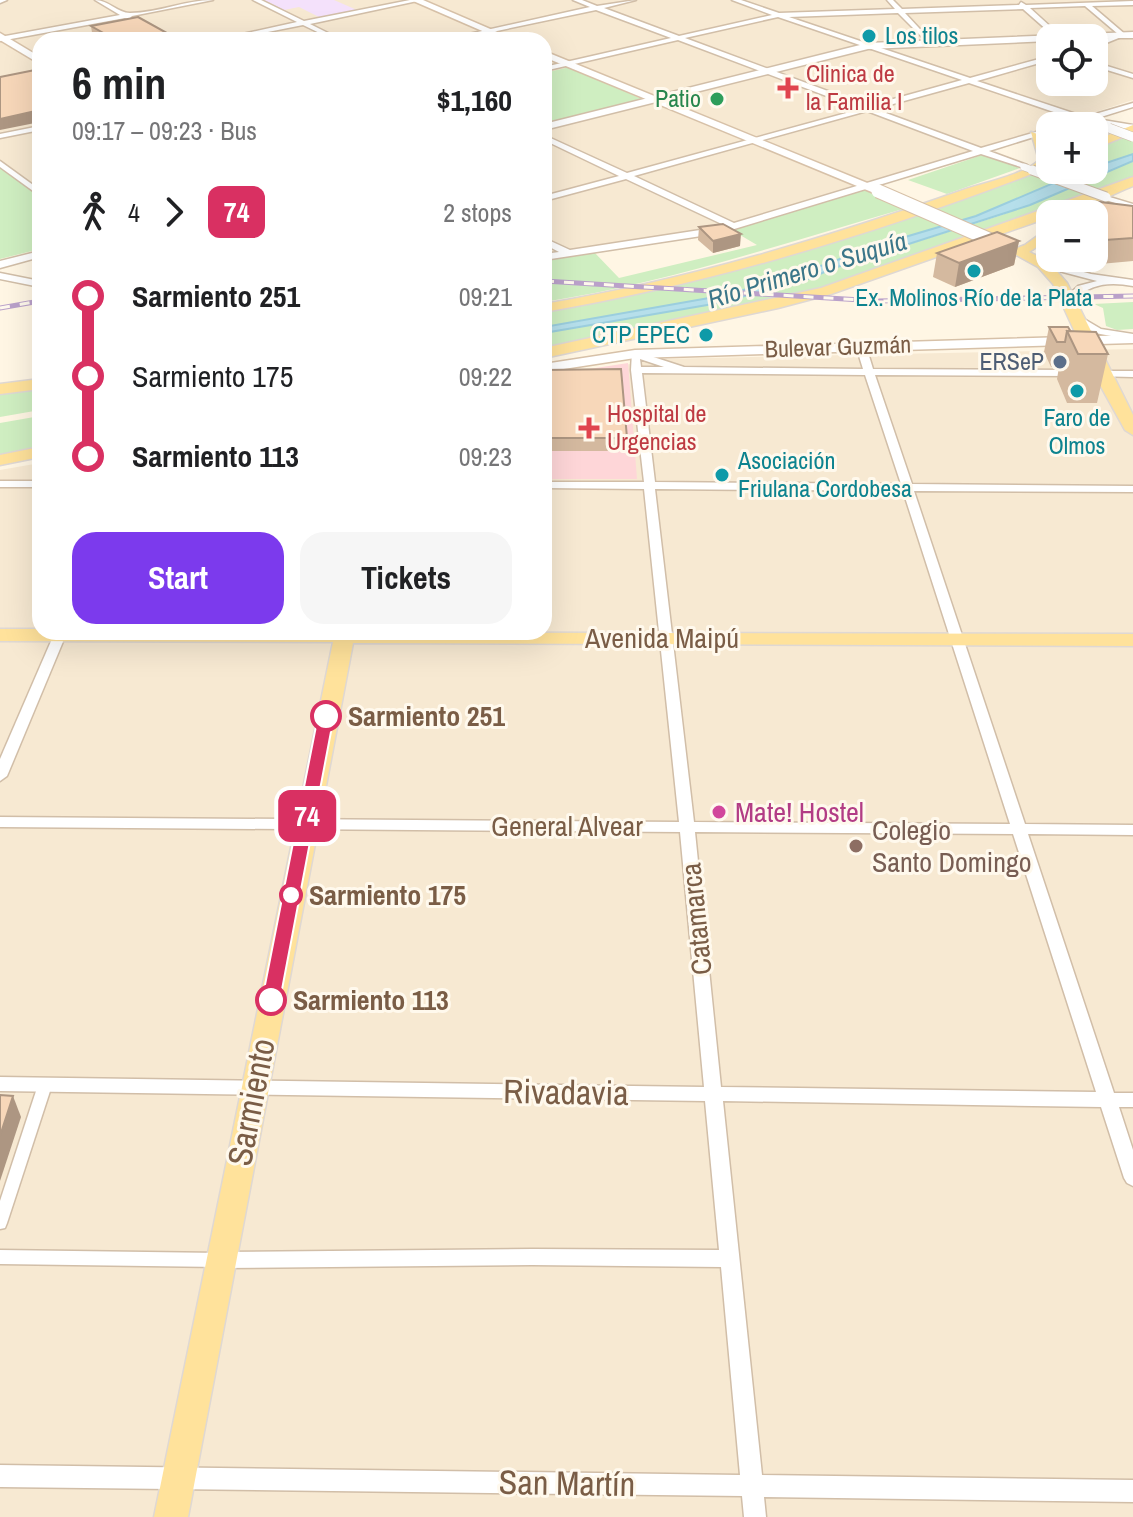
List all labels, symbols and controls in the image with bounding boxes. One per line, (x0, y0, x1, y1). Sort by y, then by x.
place label: Los tilos (885, 19, 958, 51)
map controls (1036, 24, 1108, 272)
button: locate (1036, 24, 1108, 96)
marker: Los tilos (860, 27, 878, 45)
text: 6 min (72, 53, 166, 113)
place label: Clinica de la Familia I (806, 57, 902, 117)
marker: Clinica de la Familia I (777, 77, 799, 99)
text: $1,160 (437, 80, 512, 120)
place label: Patio (655, 82, 701, 114)
marker: Patio (708, 90, 726, 108)
button: + (1036, 112, 1108, 184)
text: 09:17 – 09:23 · Bus (72, 113, 257, 148)
icon: walk (72, 190, 116, 234)
icon: forward (152, 190, 196, 234)
text: 74 (224, 193, 249, 231)
text: 4 (128, 195, 140, 230)
text: 2 stops (443, 195, 512, 230)
button: − (1036, 200, 1108, 272)
water label: Río Primero o Suquía (703, 223, 911, 316)
marker: Ex. Molinos Río de la Plata (965, 262, 983, 280)
text: Sarmiento 251 (132, 276, 300, 316)
text: 09:21 (459, 279, 512, 314)
place label: Ex. Molinos Río de la Plata (855, 281, 1093, 313)
place label: CTP EPEC (592, 318, 690, 350)
marker: CTP EPEC (697, 326, 715, 344)
street label: Bulevar Guzmán (764, 327, 912, 365)
place label: ERSeP (979, 345, 1044, 377)
marker: ERSeP (1051, 353, 1069, 371)
text: Sarmiento 175 (132, 356, 293, 396)
text: 09:22 (459, 359, 512, 394)
marker: Faro de Olmos (1068, 382, 1086, 400)
place label: Hospital de Urgencias (607, 397, 707, 457)
place label: Faro de Olmos (1044, 401, 1110, 461)
marker: Hospital de Urgencias (578, 417, 600, 439)
text: Sarmiento 113 (132, 436, 299, 476)
text: 09:23 (459, 439, 512, 474)
place label: Asociación Friulana Cordobesa (737, 444, 912, 504)
marker: Asociación Friulana Cordobesa (713, 466, 731, 484)
button: Start (72, 532, 284, 624)
button: Tickets (300, 532, 512, 624)
street label: Avenida Maipú (584, 619, 739, 657)
place label: Sarmiento 251 (348, 697, 505, 735)
marker: Sarmiento 251 (311, 701, 341, 731)
line badge: 74 (271, 790, 343, 842)
place label: Mate! Hostel (735, 793, 864, 831)
text: 74 (294, 797, 320, 835)
marker: Mate! Hostel (710, 803, 728, 821)
street label: General Alvear (491, 807, 643, 845)
place label: Colegio Santo Domingo (872, 811, 1032, 881)
marker: Colegio Santo Domingo (847, 837, 865, 855)
street label: Catamarca (671, 861, 721, 977)
place label: Sarmiento 175 (309, 876, 466, 914)
marker: Sarmiento 175 (280, 884, 302, 906)
place label: Sarmiento 113 (293, 981, 449, 1019)
marker: Sarmiento 113 (256, 985, 286, 1015)
street label: Sarmiento (216, 1034, 286, 1170)
street label: Rivadavia (503, 1068, 630, 1116)
street label: San Martín (498, 1459, 636, 1507)

